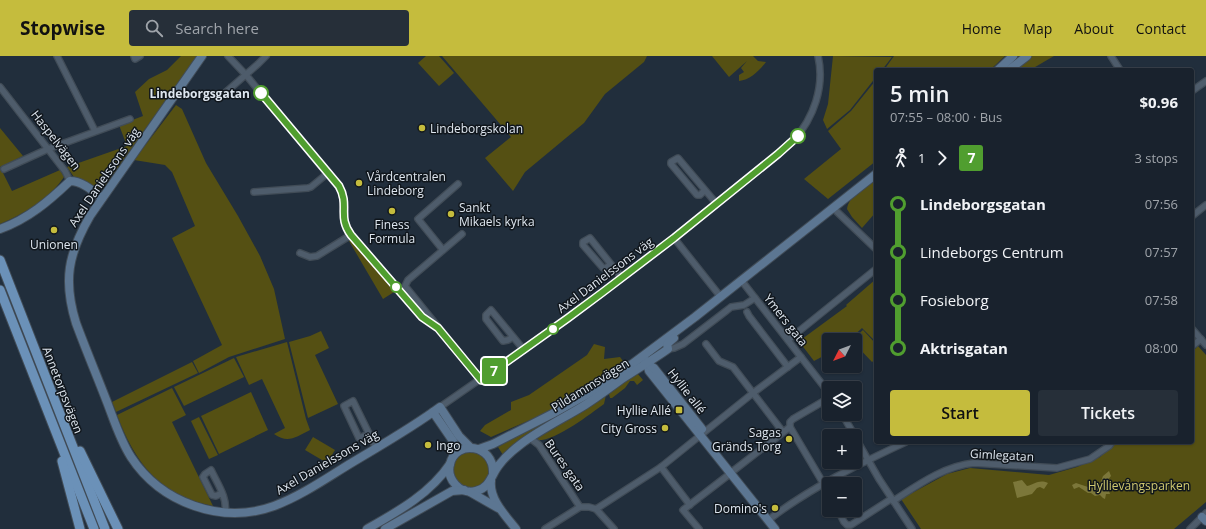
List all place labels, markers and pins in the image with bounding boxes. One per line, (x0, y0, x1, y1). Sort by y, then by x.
place label: Lindeborgsgatan (149, 85, 250, 102)
marker: Lindeborgsgatan (253, 85, 269, 101)
place label: Lindeborgskolan (430, 120, 523, 137)
marker: Lindeborgskolan (417, 123, 427, 133)
unlabelled marker (790, 128, 806, 144)
place label: Vårdcentralen Lindeborg (367, 168, 446, 199)
marker: Vårdcentralen Lindeborg (354, 178, 364, 188)
place label: Sankt Mikaels kyrka (459, 199, 535, 230)
marker: Finess Formula (387, 206, 397, 216)
marker: Sankt Mikaels kyrka (446, 209, 456, 219)
place label: Finess Formula (369, 216, 415, 247)
marker: Unionen (49, 225, 59, 235)
place label: Unionen (30, 236, 78, 253)
unlabelled marker (390, 281, 402, 293)
unlabelled marker (547, 323, 559, 335)
place label: Hyllie Allé (617, 402, 671, 419)
marker: Hyllie Allé (674, 405, 684, 415)
place label: City Gross (601, 420, 657, 437)
marker: City Gross (660, 423, 670, 433)
place label: Sagas Gränds Torg (712, 424, 781, 455)
marker: Sagas Gränds Torg (784, 434, 794, 444)
place label: Ingo (436, 437, 460, 454)
marker: Ingo (423, 440, 433, 450)
place label: Domino's (714, 500, 767, 517)
marker: Domino's (770, 503, 780, 513)

